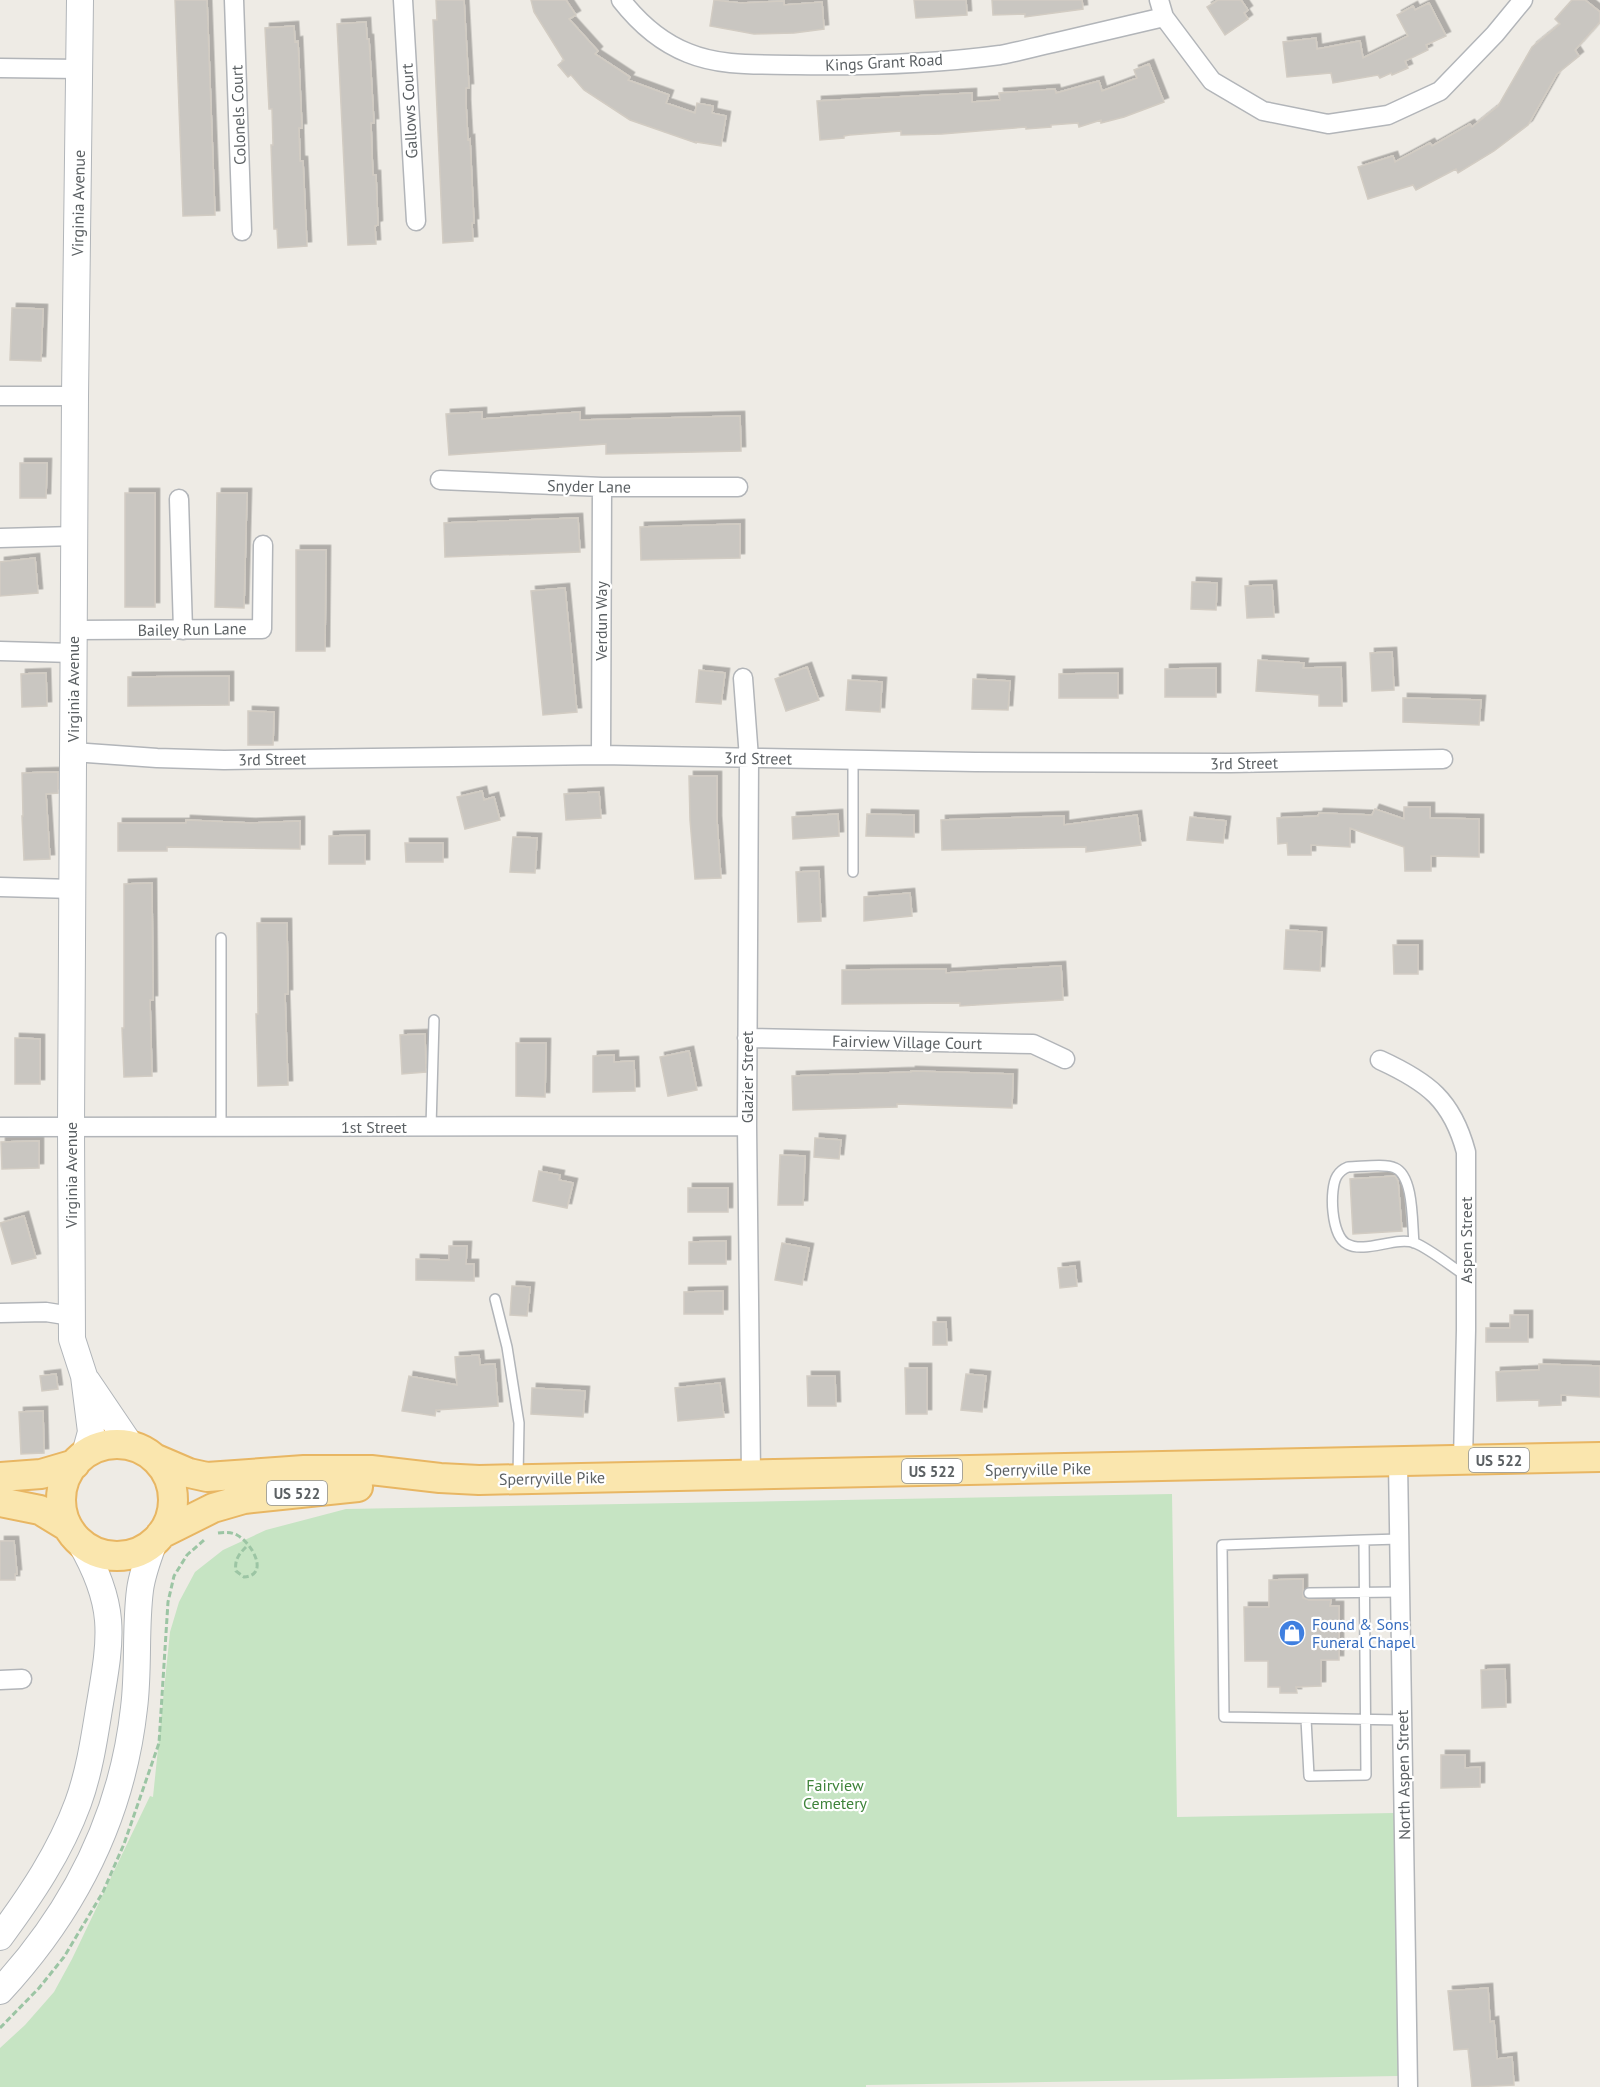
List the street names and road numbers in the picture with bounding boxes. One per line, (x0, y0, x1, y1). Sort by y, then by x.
street label: Kings Grant Road (825, 49, 943, 75)
street label: Gallows Court (396, 62, 421, 159)
street label: Colonels Court (226, 64, 250, 165)
street label: Virginia Avenue (67, 150, 89, 257)
street label: Snyder Lane (547, 475, 631, 497)
street label: Verdun Way (591, 581, 611, 662)
street label: Bailey Run Lane (137, 618, 247, 640)
street label: Virginia Avenue (63, 636, 83, 743)
street label: 3rd Street (724, 747, 793, 769)
street label: 3rd Street (238, 748, 307, 770)
street label: 3rd Street (1210, 752, 1279, 774)
street label: Glazier Street (737, 1030, 757, 1123)
street label: Fairview Village Court (832, 1031, 983, 1053)
street label: 1st Street (341, 1117, 408, 1137)
street label: Virginia Avenue (61, 1122, 81, 1229)
street label: Aspen Street (1456, 1196, 1476, 1283)
road number: US 522 (1469, 1448, 1529, 1472)
street label: Sperryville Pike (985, 1458, 1091, 1480)
road number: US 522 (902, 1459, 962, 1483)
street label: Sperryville Pike (499, 1467, 605, 1489)
road number: US 522 (267, 1481, 327, 1505)
street label: North Aspen Street (1392, 1709, 1414, 1840)

